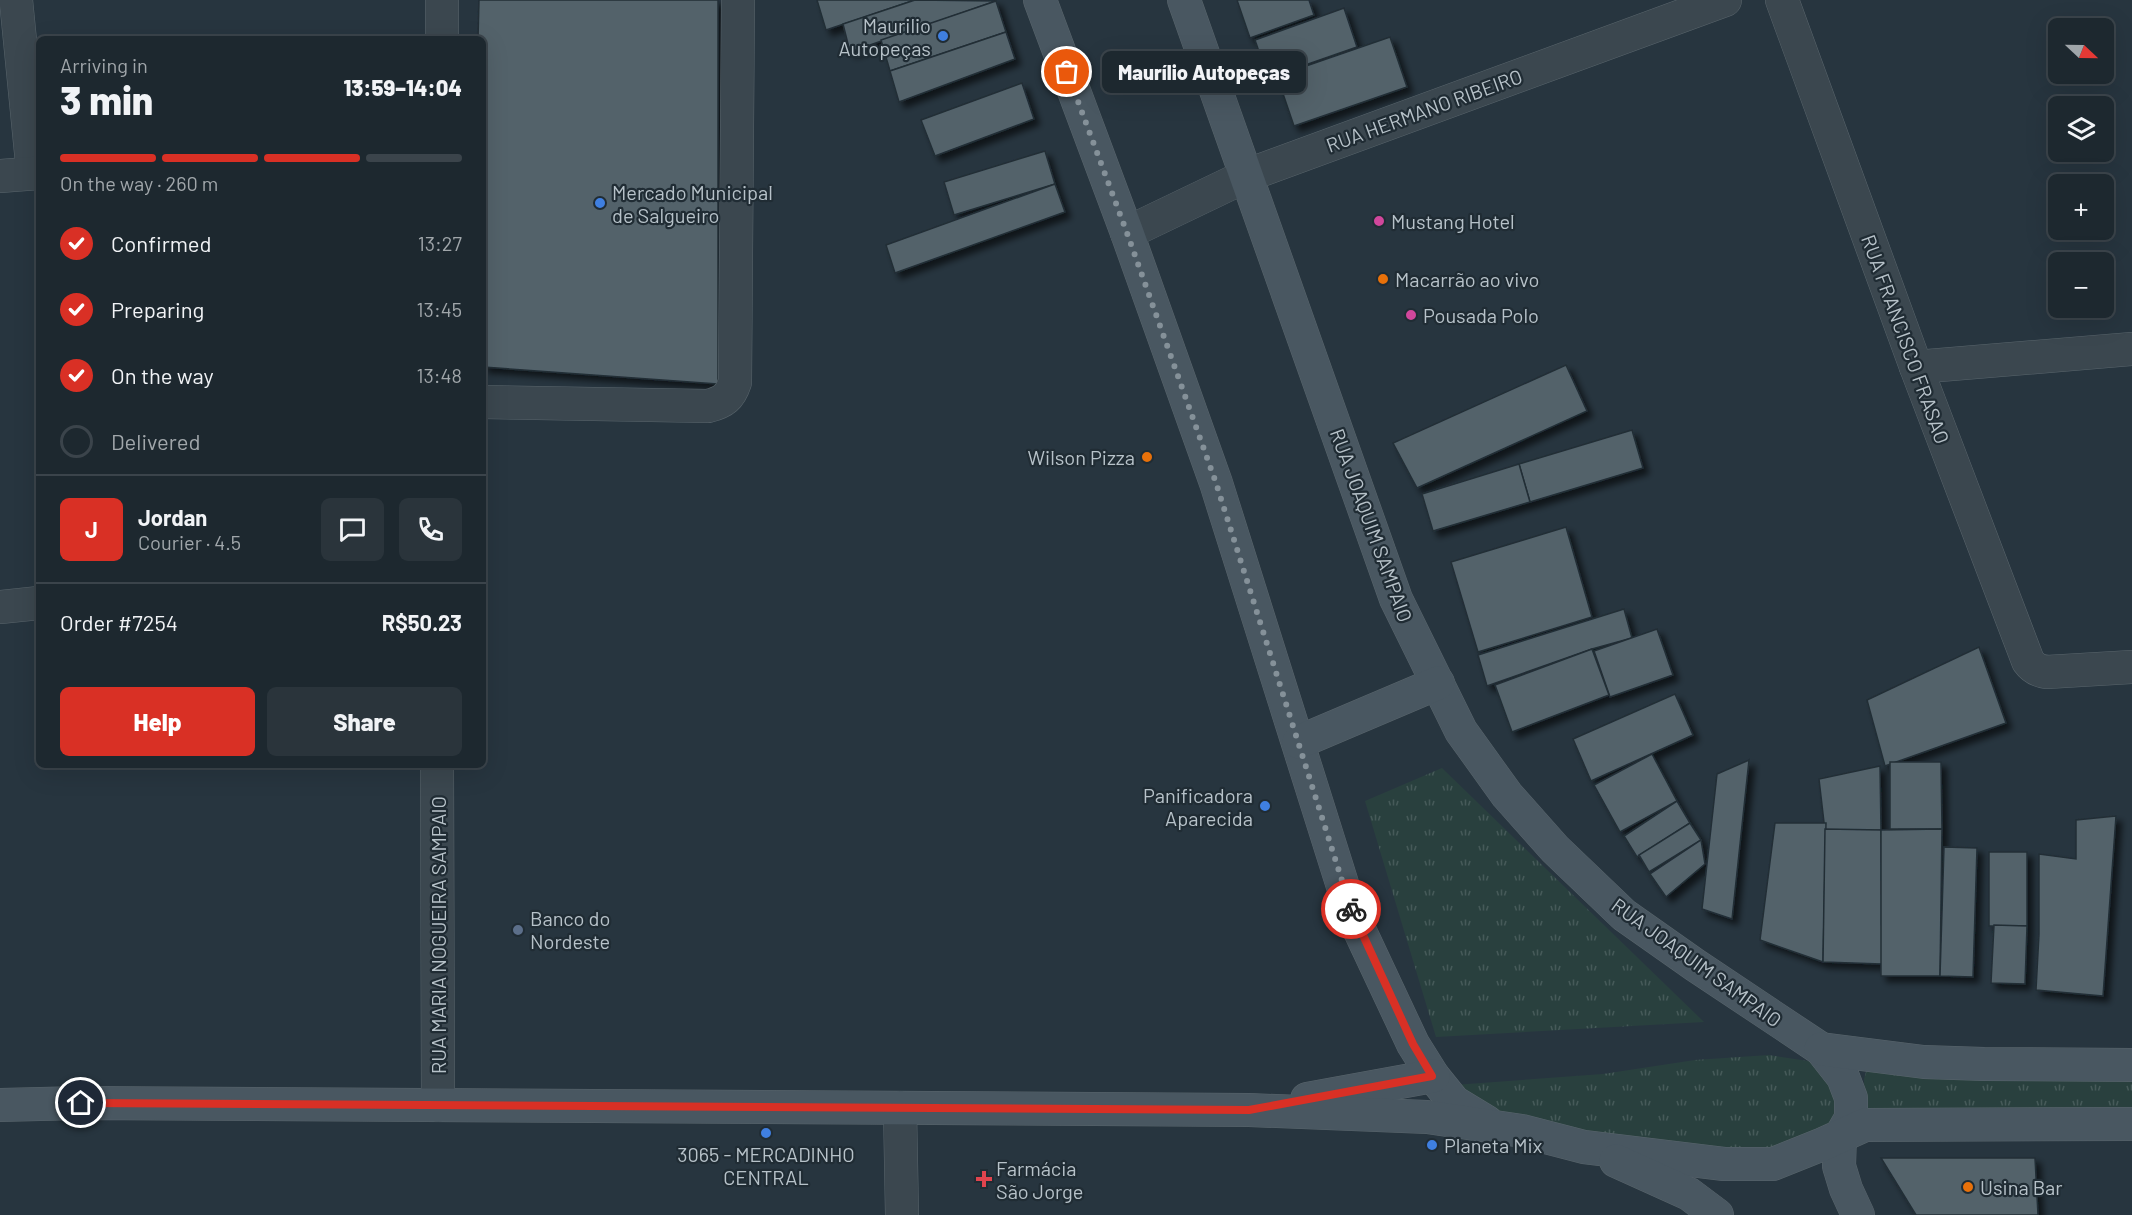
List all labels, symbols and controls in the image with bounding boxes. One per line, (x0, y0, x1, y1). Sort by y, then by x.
place label: Maurilio Autopeças (838, 13, 931, 60)
north arrow (2048, 18, 2114, 84)
map controls (2048, 18, 2114, 318)
marker: Maurilio Autopeças (936, 29, 950, 43)
pin (1041, 46, 1092, 97)
callout: Maurílio Autopeças (1103, 51, 1307, 93)
text: Arriving in (60, 53, 148, 77)
icon: bag (1050, 55, 1083, 88)
text: Maurílio Autopeças (1118, 60, 1290, 84)
street label: RUA HERMANO RIBEIRO (1323, 63, 1525, 157)
text: 13:59–14:04 (343, 74, 462, 100)
text: 3 min (60, 76, 153, 123)
button: layers (2048, 96, 2114, 162)
text: On the way · 260 m (60, 171, 218, 195)
button: + (2048, 174, 2114, 240)
place label: Mercado Municipal de Salgueiro (612, 180, 773, 227)
marker: Mercado Municipal de Salgueiro (593, 196, 607, 210)
place label: Mustang Hotel (1391, 209, 1515, 233)
marker: Mustang Hotel (1372, 214, 1386, 228)
icon: check (60, 227, 93, 260)
text: Confirmed (111, 230, 211, 256)
text: 13:27 (418, 231, 462, 255)
street label: RUA FRANCISCO FRASAO (1857, 231, 1955, 447)
button: − (2048, 252, 2114, 318)
place label: Macarrão ao vivo (1395, 267, 1539, 291)
marker: Macarrão ao vivo (1376, 272, 1390, 286)
icon: check (60, 293, 93, 326)
text: Preparing (111, 296, 204, 322)
text: 13:45 (417, 297, 462, 321)
place label: Pousada Polo (1423, 303, 1539, 327)
marker: Pousada Polo (1404, 308, 1418, 322)
icon: check (60, 359, 93, 392)
text: On the way (111, 362, 214, 388)
text: 13:48 (416, 363, 462, 387)
street label: RUA JOAQUIM SAMPAIO (1326, 425, 1418, 625)
text: Delivered (111, 428, 200, 454)
place label: Wilson Pizza (1027, 445, 1135, 469)
marker: Wilson Pizza (1140, 450, 1154, 464)
button: chat (321, 498, 384, 561)
button: phone (399, 498, 462, 561)
text: Jordan (138, 504, 207, 530)
text: J (85, 516, 98, 542)
text: Courier · 4.5 (138, 530, 241, 554)
text: Order #7254 (60, 609, 178, 635)
text: R$50.23 (382, 609, 462, 635)
button: Help (60, 687, 255, 756)
button: Share (267, 687, 462, 756)
place label: Panificadora Aparecida (1143, 783, 1253, 830)
street label: RUA MARIA NOGUEIRA SAMPAIO (426, 796, 450, 1074)
marker: Panificadora Aparecida (1258, 799, 1272, 813)
courier (1321, 879, 1381, 939)
street label: RUA JOAQUIM SAMPAIO (1607, 892, 1787, 1032)
icon: bike (1335, 893, 1368, 926)
place label: Banco do Nordeste (530, 906, 610, 953)
marker: Banco do Nordeste (511, 923, 525, 937)
pin (55, 1077, 106, 1128)
icon: home (64, 1086, 97, 1119)
marker: 3065 - MERCADINHO CENTRAL (759, 1126, 773, 1140)
place label: Planeta Mix (1444, 1133, 1543, 1157)
marker: Planeta Mix (1425, 1138, 1439, 1152)
place label: 3065 - MERCADINHO CENTRAL (677, 1142, 855, 1189)
place label: Farmácia São Jorge (996, 1156, 1083, 1203)
marker: Farmácia São Jorge (977, 1172, 991, 1186)
place label: Usina Bar (1980, 1175, 2063, 1199)
marker: Usina Bar (1961, 1180, 1975, 1194)

